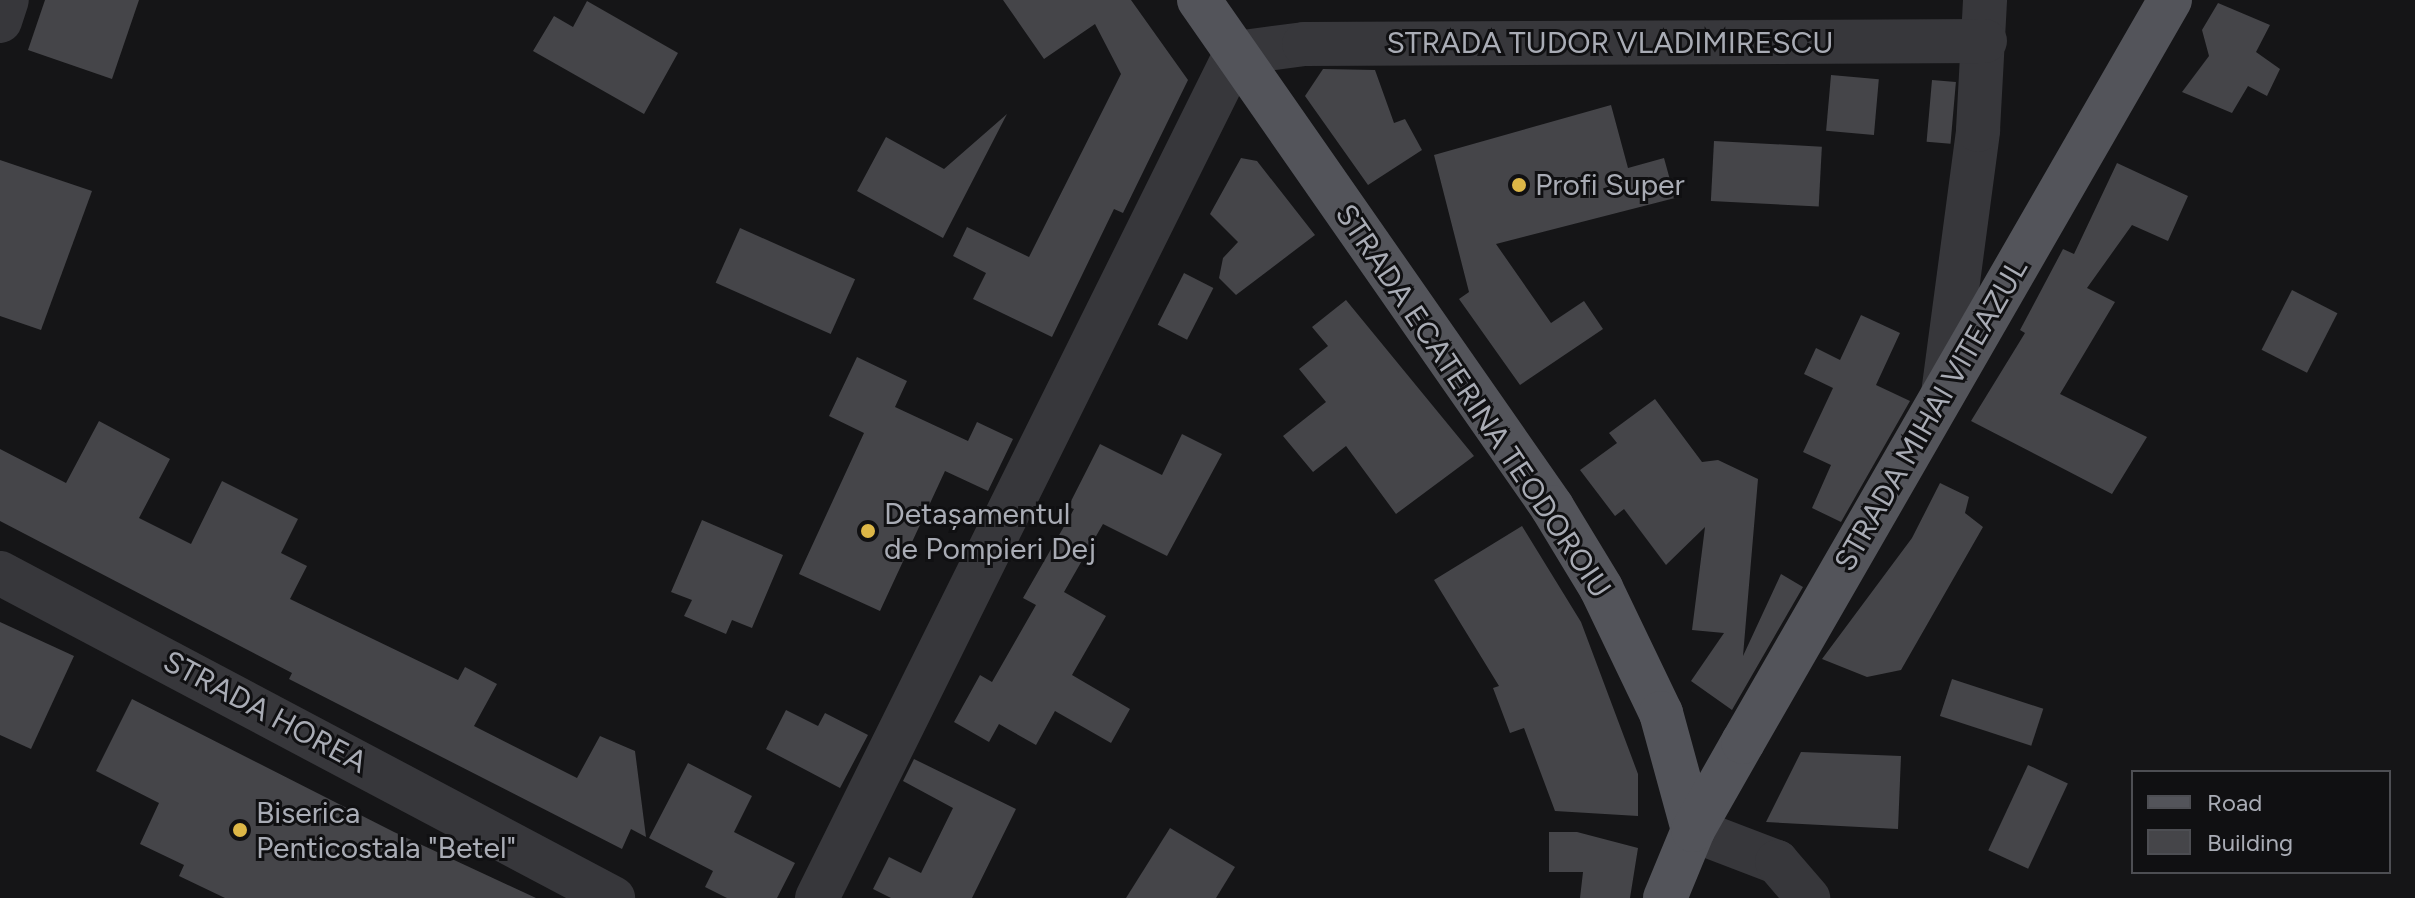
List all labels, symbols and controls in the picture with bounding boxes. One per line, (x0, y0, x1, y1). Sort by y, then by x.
street label: STRADA TUDOR VLADIMIRESCU (1386, 25, 1834, 61)
place label: Profi Super (1535, 167, 1685, 203)
marker: Profi Super (1510, 176, 1528, 194)
street label: STRADA ECATERINA TEODOROIU (1328, 197, 1618, 605)
street label: STRADA MIHAI VITEAZUL (1827, 253, 2035, 577)
place label: Detașamentul de Pompieri Dej (884, 496, 1096, 566)
marker: Detașamentul de Pompieri Dej (859, 522, 877, 540)
street label: STRADA HOREA (157, 643, 373, 781)
legend (2131, 770, 2391, 874)
text: Road (2207, 788, 2262, 817)
place label: Biserica Penticostala "Betel" (256, 795, 516, 866)
marker: Biserica Penticostala "Betel" (231, 821, 249, 839)
text: Building (2207, 828, 2293, 857)

